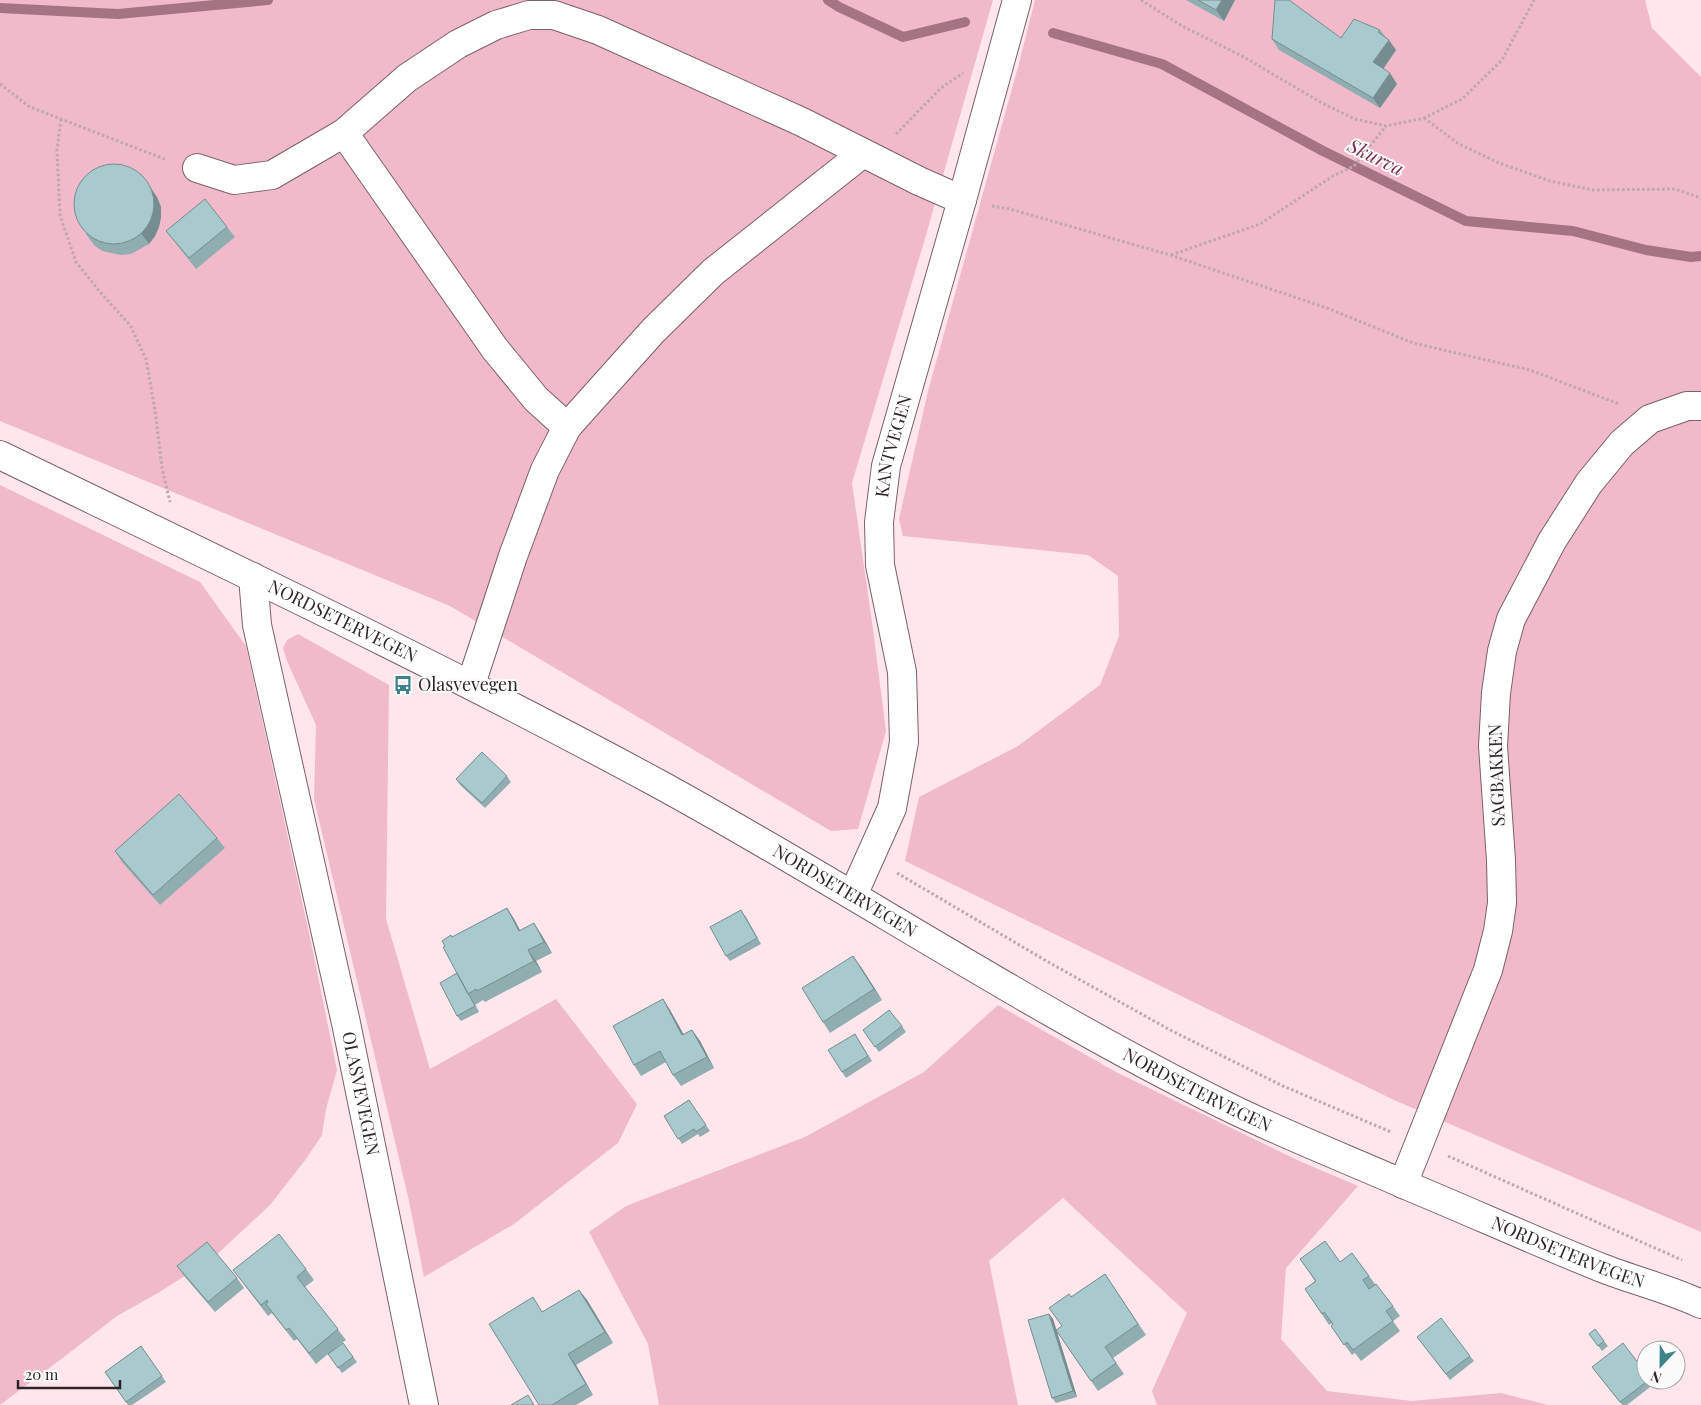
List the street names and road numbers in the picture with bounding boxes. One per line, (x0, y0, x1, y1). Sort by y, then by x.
street label: KANTVEGEN (869, 391, 917, 499)
street label: NORDSETERVEGEN (265, 574, 422, 668)
street label: SAGBAKKEN (1482, 723, 1510, 827)
street label: NORDSETERVEGEN (769, 838, 922, 942)
street label: OLASVEVEGEN (337, 1029, 386, 1158)
street label: NORDSETERVEGEN (1119, 1042, 1276, 1137)
street label: NORDSETERVEGEN (1488, 1210, 1648, 1293)

